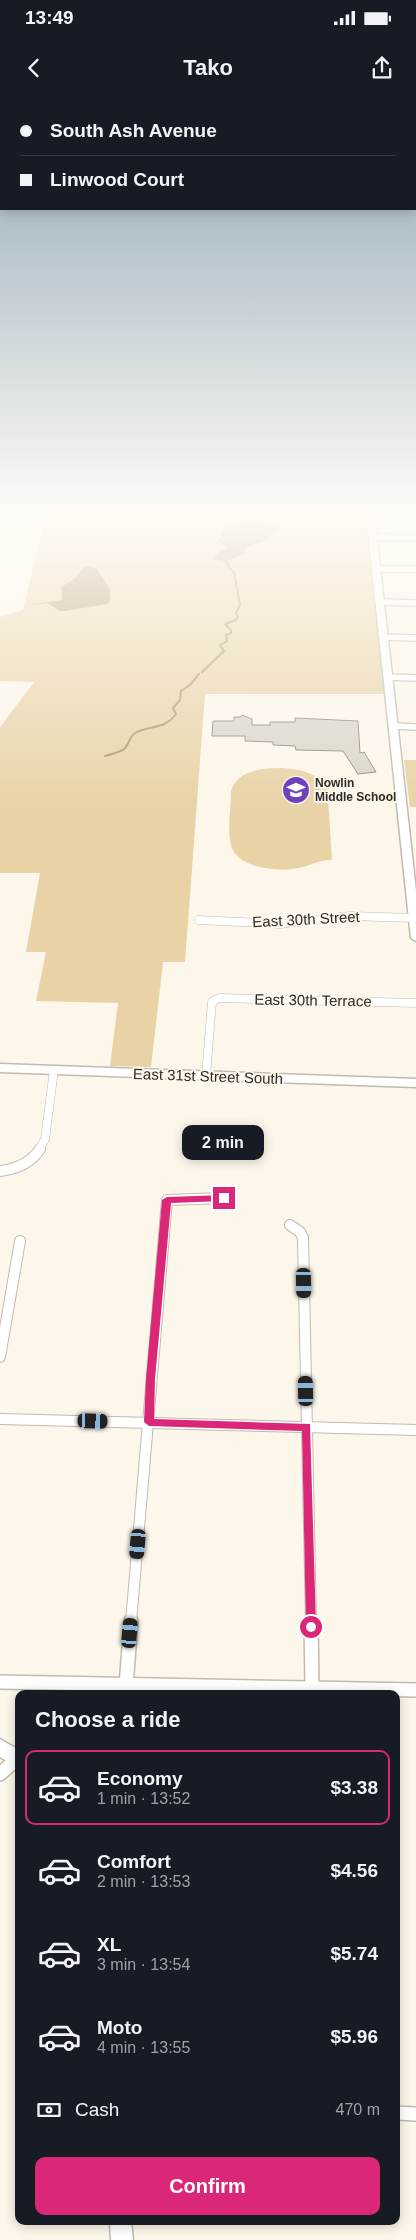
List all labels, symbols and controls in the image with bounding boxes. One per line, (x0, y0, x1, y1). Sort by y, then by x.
text: 13:49 (25, 7, 74, 28)
icon: back (20, 54, 48, 82)
icon: share (368, 54, 396, 82)
text: Tako (183, 55, 233, 80)
text: South Ash Avenue (50, 120, 217, 141)
text: Linwood Court (50, 169, 184, 190)
school or university icon: Nowlin Middle School (281, 775, 311, 805)
place label: Nowlin Middle School (315, 776, 396, 804)
street label: East 30th Street (252, 908, 361, 930)
street label: East 30th Terrace (254, 990, 372, 1010)
street label: East 31st Street South (133, 1065, 283, 1087)
callout: 2 min (183, 1126, 265, 1160)
text: 2 min (202, 1134, 244, 1151)
route end (213, 1187, 235, 1209)
car (296, 1268, 311, 1298)
car (298, 1376, 313, 1406)
car (77, 1413, 108, 1429)
car (129, 1528, 146, 1560)
route start (300, 1616, 322, 1638)
car (121, 1617, 138, 1649)
text: Choose a ride (35, 1707, 180, 1732)
icon: car (37, 1765, 82, 1810)
text: Economy (97, 1768, 183, 1789)
text: $3.38 (330, 1777, 378, 1798)
text: 1 min · 13:52 (97, 1790, 190, 1807)
icon: car (37, 1848, 82, 1893)
text: Comfort (97, 1851, 171, 1872)
text: $4.56 (330, 1860, 378, 1881)
text: 2 min · 13:53 (97, 1873, 190, 1890)
icon: car (37, 1931, 82, 1976)
text: XL (97, 1934, 121, 1955)
text: $5.74 (330, 1943, 378, 1964)
text: 3 min · 13:54 (97, 1956, 190, 1973)
icon: car (37, 2014, 82, 2059)
text: Moto (97, 2017, 142, 2038)
text: $5.96 (330, 2026, 378, 2047)
text: 4 min · 13:55 (97, 2039, 190, 2056)
icon: cash (35, 2096, 63, 2124)
text: Cash (75, 2099, 119, 2120)
text: 470 m (336, 2101, 380, 2118)
button: Confirm (35, 2157, 380, 2215)

